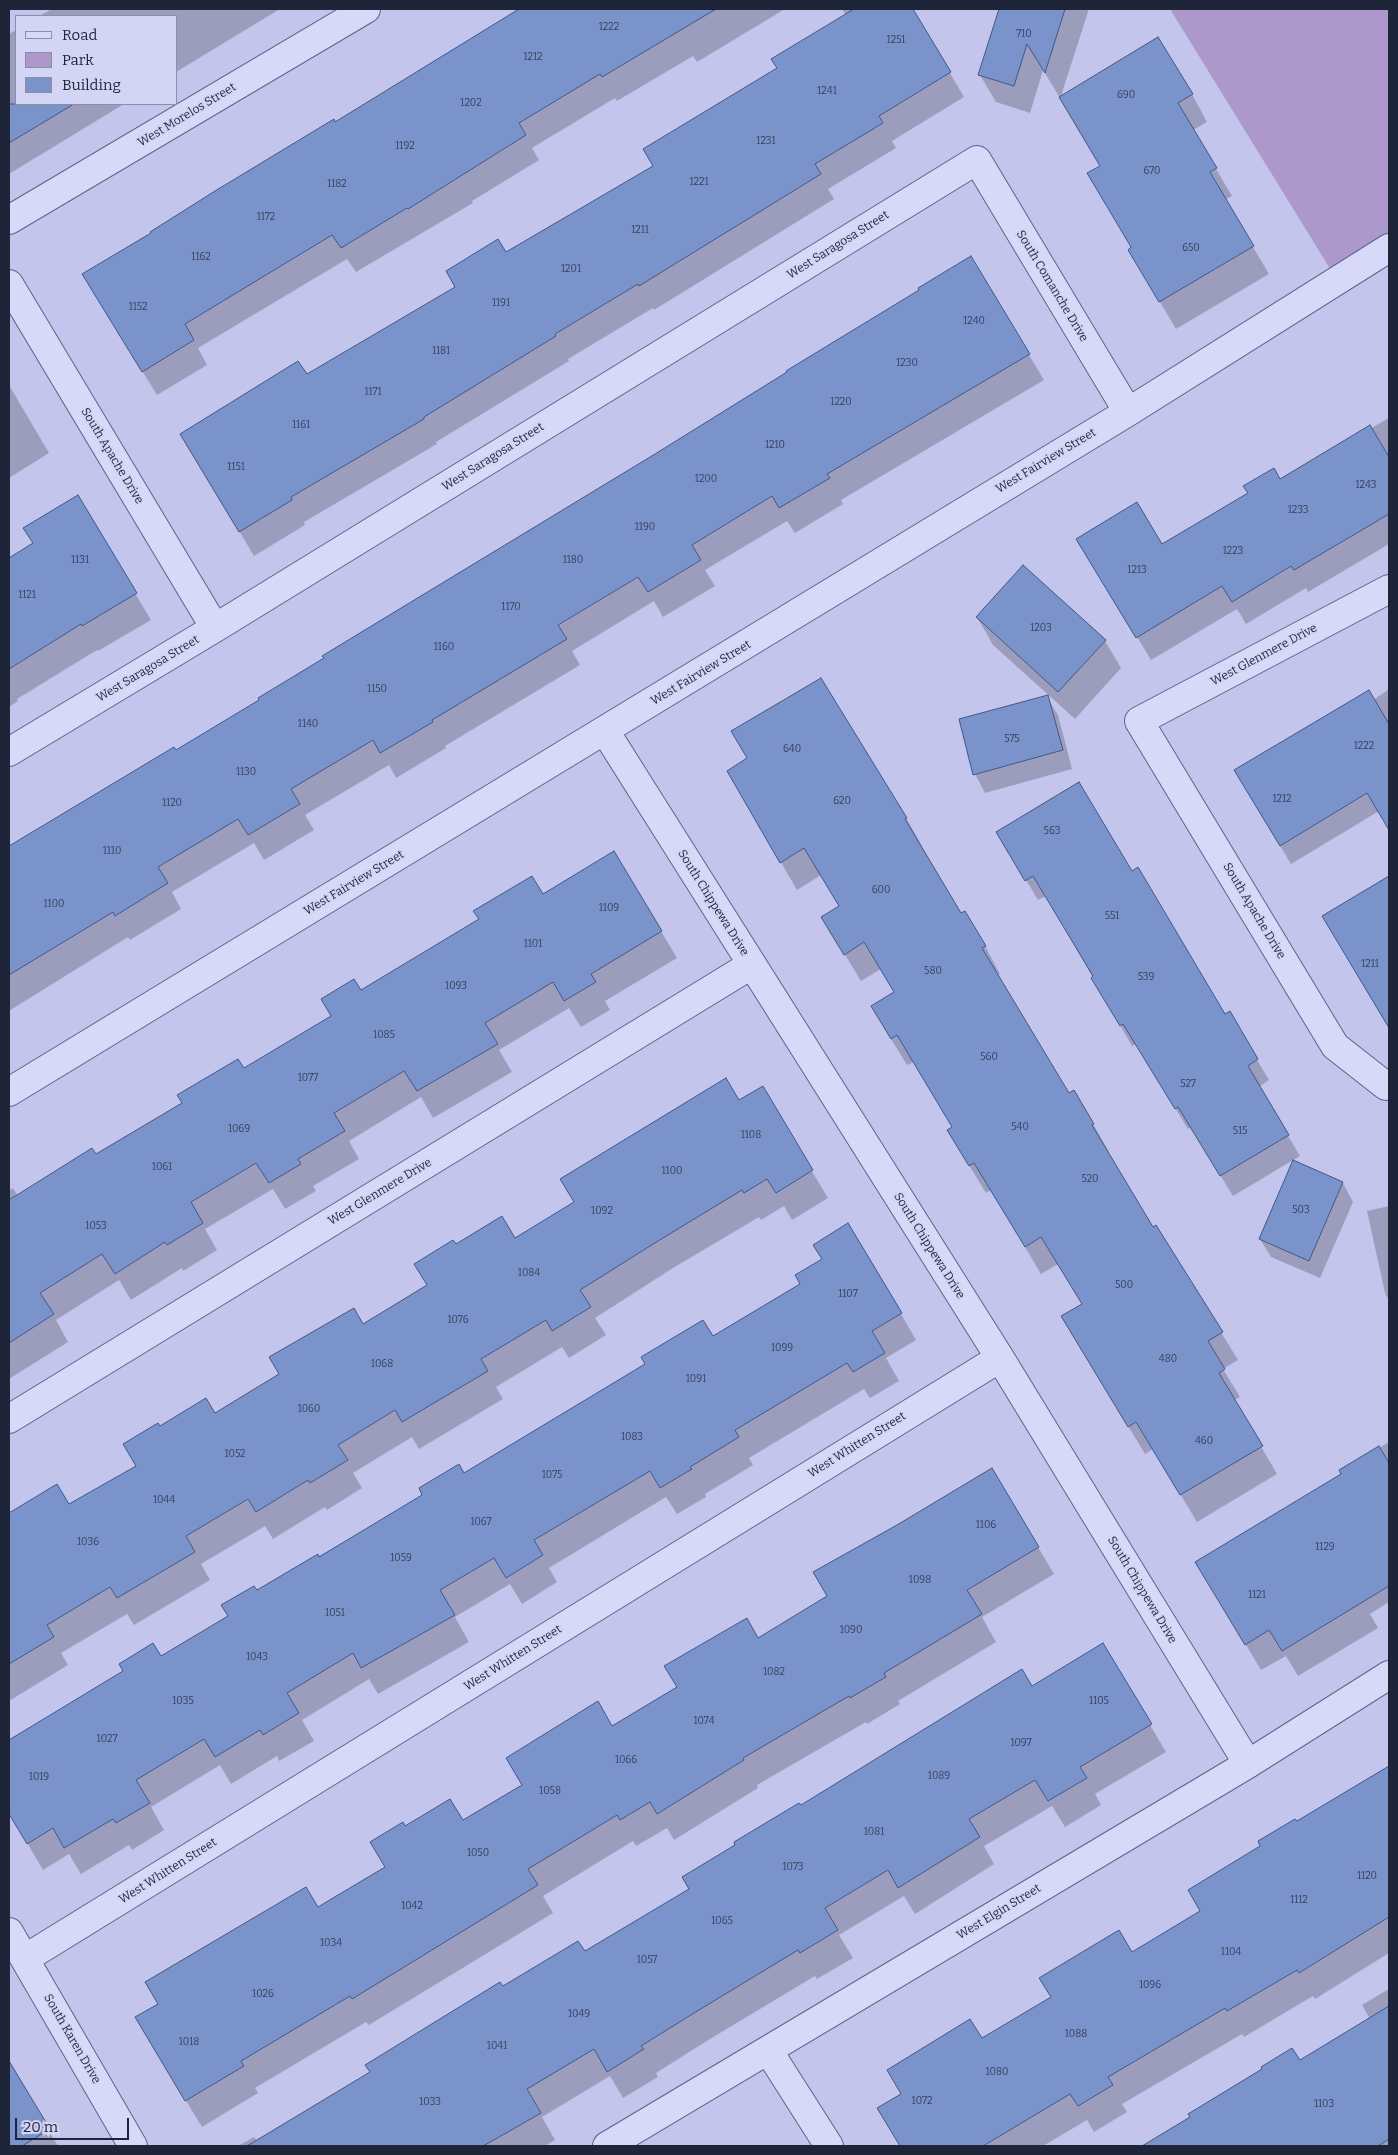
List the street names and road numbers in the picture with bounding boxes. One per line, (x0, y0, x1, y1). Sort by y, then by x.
street label: West Morelos Street (135, 80, 239, 150)
street label: West Saragosa Street (784, 208, 892, 282)
street label: South Comanche Drive (1013, 228, 1091, 344)
street label: South Apache Drive (78, 405, 146, 507)
street label: West Saragosa Street (439, 420, 547, 494)
street label: West Fairview Street (993, 425, 1099, 497)
street label: West Glenmere Drive (1208, 621, 1320, 689)
street label: West Saragosa Street (94, 633, 202, 705)
street label: West Fairview Street (648, 637, 754, 709)
street label: West Fairview Street (301, 847, 407, 919)
street label: South Chippewa Drive (674, 847, 752, 959)
street label: South Apache Drive (1220, 860, 1288, 962)
street label: West Glenmere Drive (326, 1155, 434, 1229)
street label: South Chippewa Drive (890, 1190, 968, 1302)
street label: West Whitten Street (805, 1409, 909, 1481)
street label: South Chippewa Drive (1104, 1534, 1180, 1646)
street label: West Whitten Street (461, 1622, 565, 1694)
street label: West Whitten Street (116, 1835, 220, 1907)
street label: West Elgin Street (954, 1881, 1044, 1943)
street label: South Karen Drive (40, 1992, 104, 2086)

